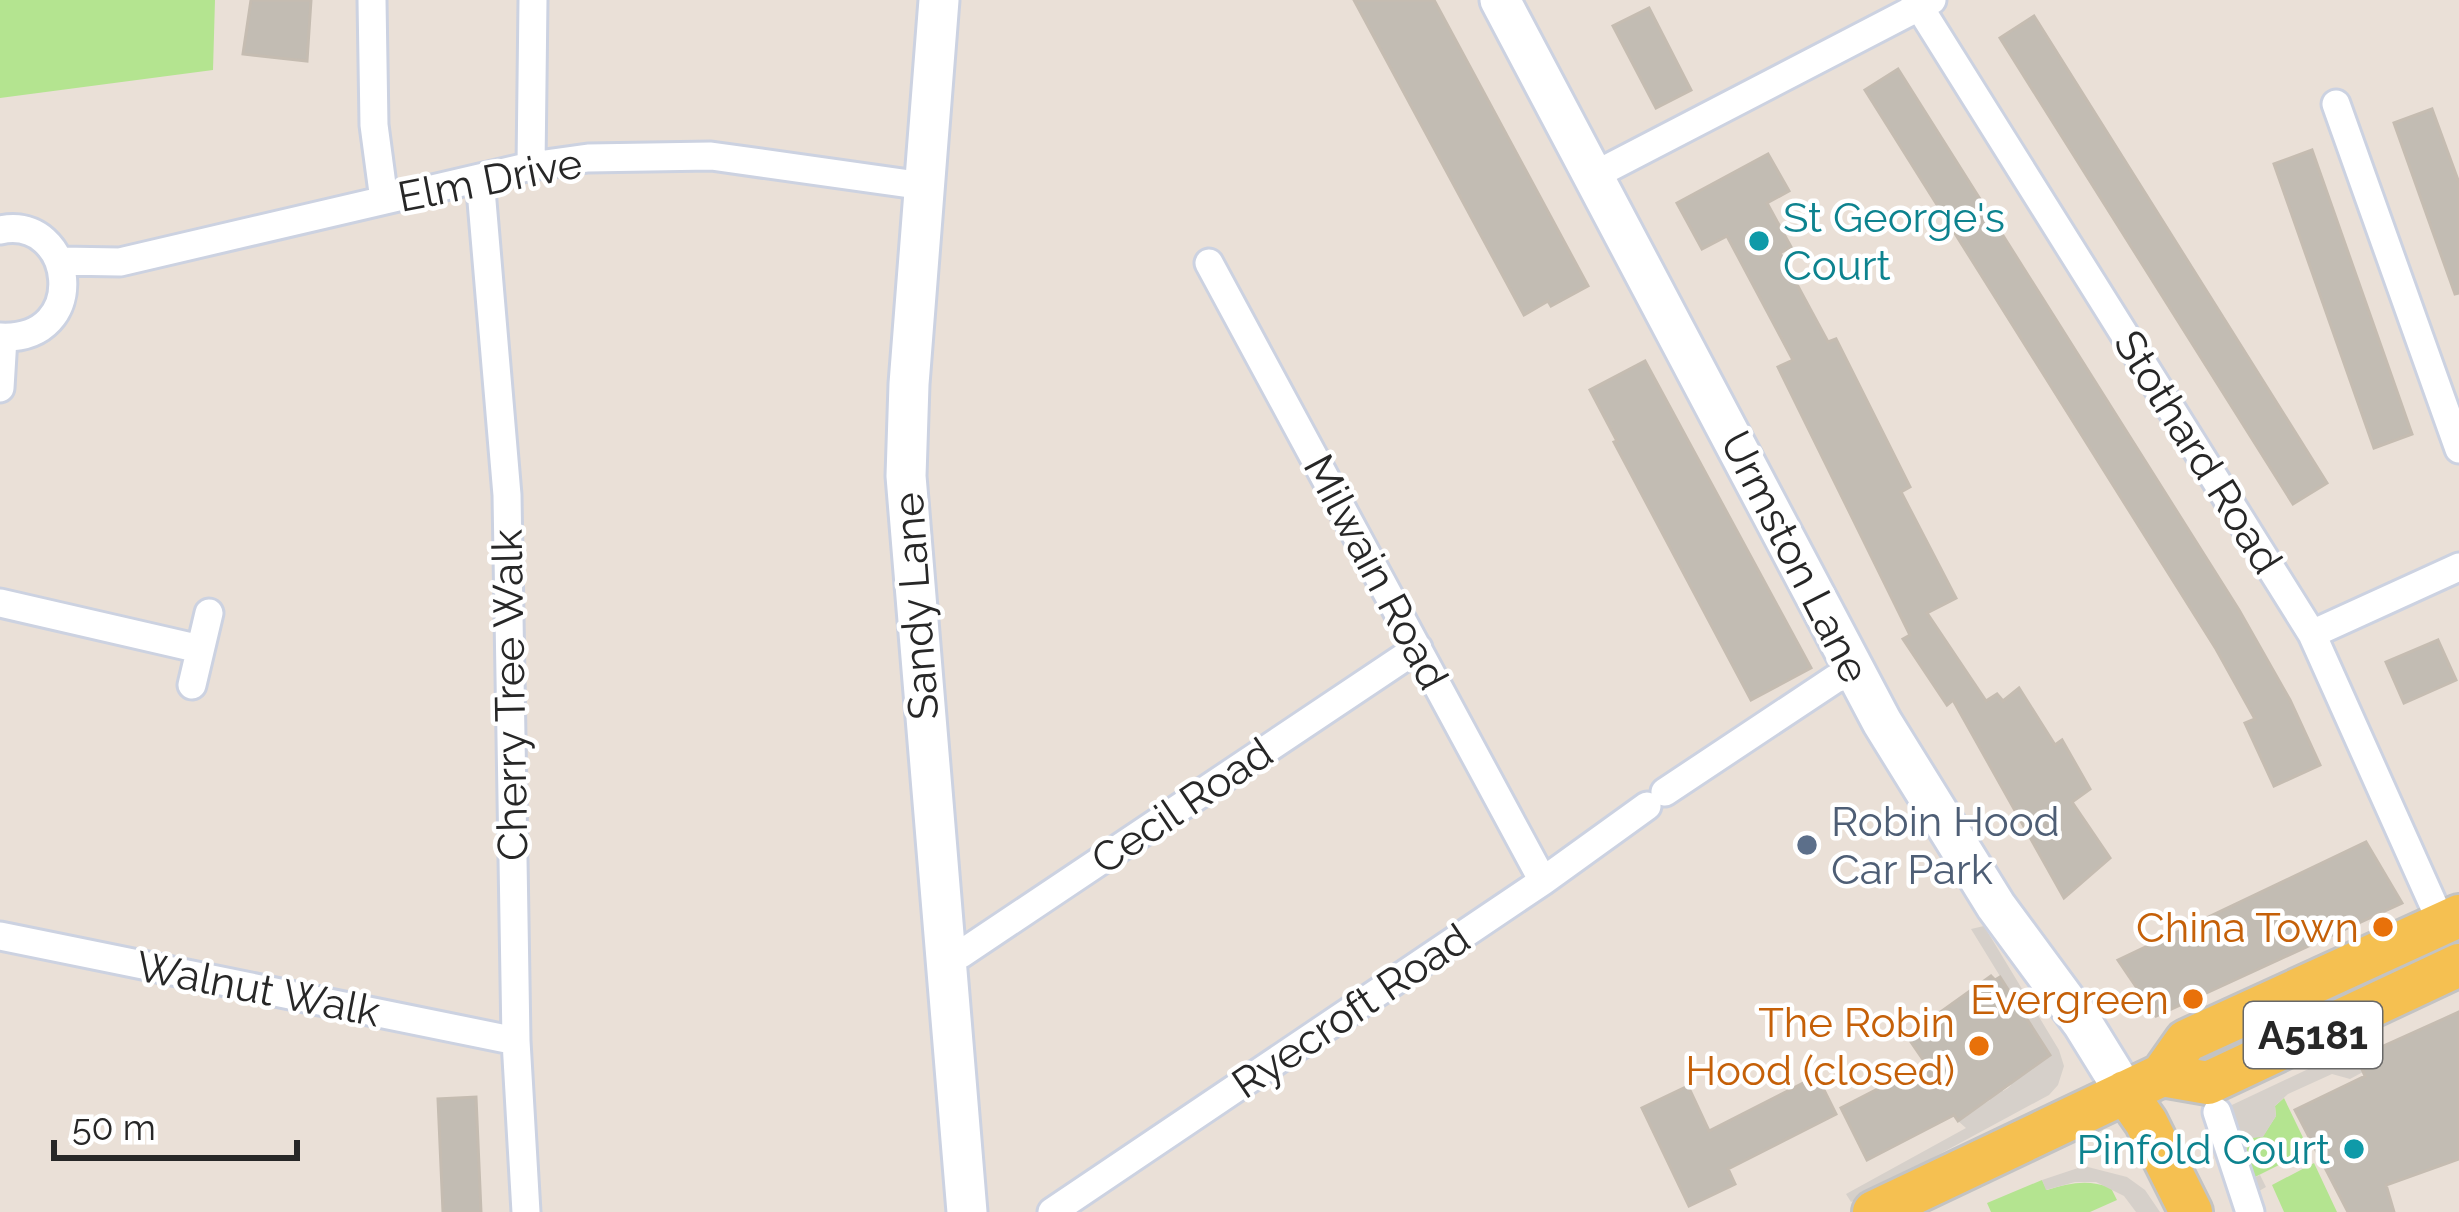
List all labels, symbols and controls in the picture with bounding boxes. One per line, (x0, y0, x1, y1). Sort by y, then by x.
street label: Elm Drive (394, 138, 586, 222)
place label: St George's Court (1783, 193, 2005, 290)
marker: St George's Court (1746, 228, 1772, 254)
street label: Stothard Road (2104, 322, 2292, 582)
street label: Urmston Lane (1711, 423, 1879, 691)
street label: Milwain Road (1294, 446, 1458, 698)
street label: Sandy Lane (884, 491, 948, 721)
street label: Cherry Tree Walk (483, 529, 537, 861)
street label: Cecil Road (1082, 728, 1282, 884)
place label: Robin Hood Car Park (1831, 797, 2060, 894)
marker: Robin Hood Car Park (1794, 832, 1820, 858)
place label: China Town (2136, 903, 2359, 952)
street label: Ryecroft Road (1223, 914, 1479, 1108)
marker: China Town (2370, 914, 2396, 940)
street label: Walnut Walk (132, 941, 384, 1037)
place label: Evergreen (1970, 975, 2169, 1024)
marker: Evergreen (2180, 986, 2206, 1012)
place label: The Robin Hood (closed) (1685, 998, 1955, 1095)
road number: A5181 (2244, 1002, 2382, 1068)
marker: The Robin Hood (closed) (1966, 1033, 1992, 1059)
scale bar (54, 1086, 297, 1160)
text: 50 m (72, 1106, 156, 1148)
place label: Pinfold Court (2076, 1125, 2330, 1174)
marker: Pinfold Court (2341, 1136, 2367, 1162)

